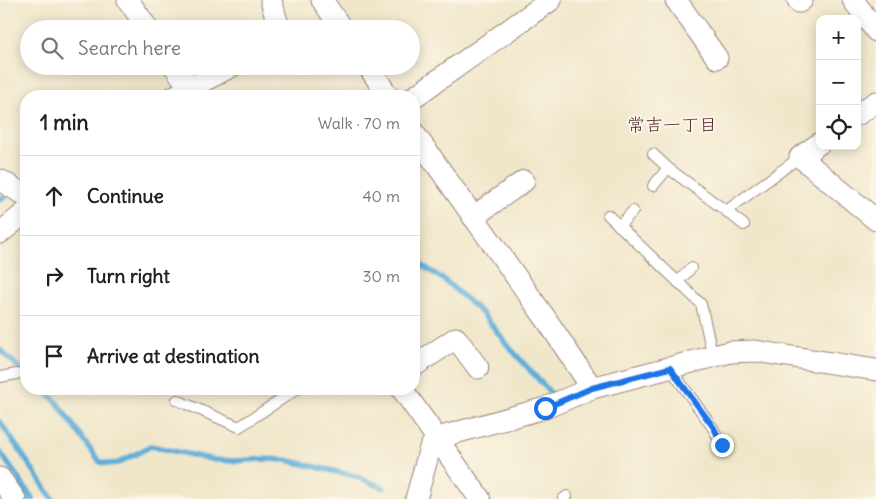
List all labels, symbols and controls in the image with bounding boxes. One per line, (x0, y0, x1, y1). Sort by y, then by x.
map controls (816, 15, 861, 150)
button: + (816, 15, 861, 60)
search box (20, 20, 420, 75)
icon: search (38, 34, 66, 62)
text: Search here (78, 36, 181, 60)
button: − (816, 60, 861, 105)
button: locate (816, 105, 861, 150)
text: 1 min (40, 109, 89, 136)
text: Walk · 70 m (318, 113, 400, 133)
district label: 常吉一丁目 (627, 113, 717, 136)
icon: ahead (40, 182, 68, 210)
text: Continue (87, 184, 164, 208)
text: 40 m (362, 186, 400, 206)
icon: right (40, 262, 68, 290)
text: Turn right (87, 264, 170, 288)
text: 30 m (363, 266, 400, 286)
icon: arrive (40, 342, 68, 370)
text: Arrive at destination (87, 344, 260, 368)
route start (534, 397, 557, 420)
route end (711, 434, 734, 457)

